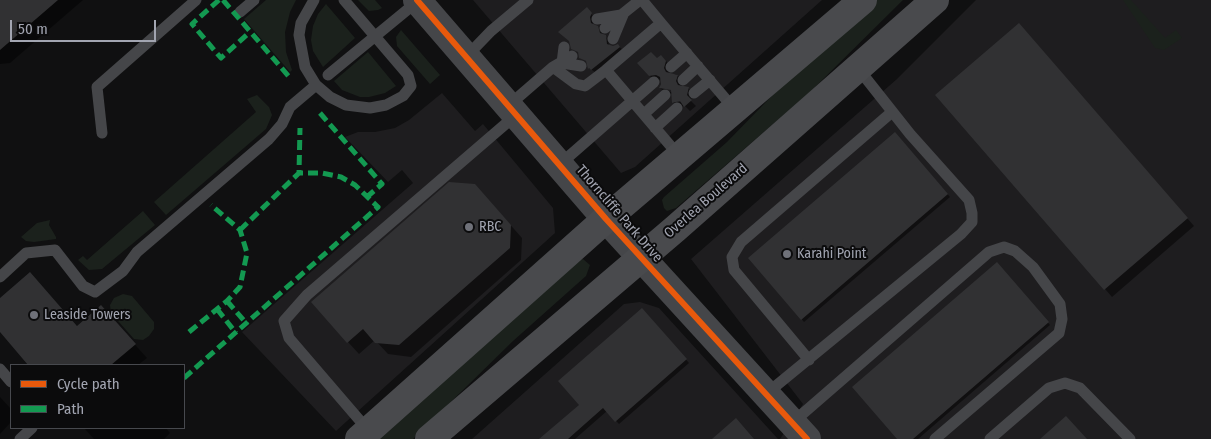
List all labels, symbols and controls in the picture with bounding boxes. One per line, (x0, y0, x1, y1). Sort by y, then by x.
scale bar (12, 10, 159, 42)
text: 50 m (18, 20, 48, 38)
street label: Overlea Boulevard (661, 160, 751, 242)
street label: Thorncliffe Park Drive (572, 162, 666, 266)
place label: RBC (479, 219, 501, 235)
marker: RBC (463, 221, 475, 233)
place label: Karahi Point (797, 246, 866, 262)
marker: Karahi Point (781, 248, 793, 260)
place label: Leaside Towers (44, 307, 130, 323)
marker: Leaside Towers (28, 309, 40, 321)
legend (10, 364, 185, 429)
text: Cycle path (57, 375, 120, 393)
text: Path (57, 400, 84, 418)

